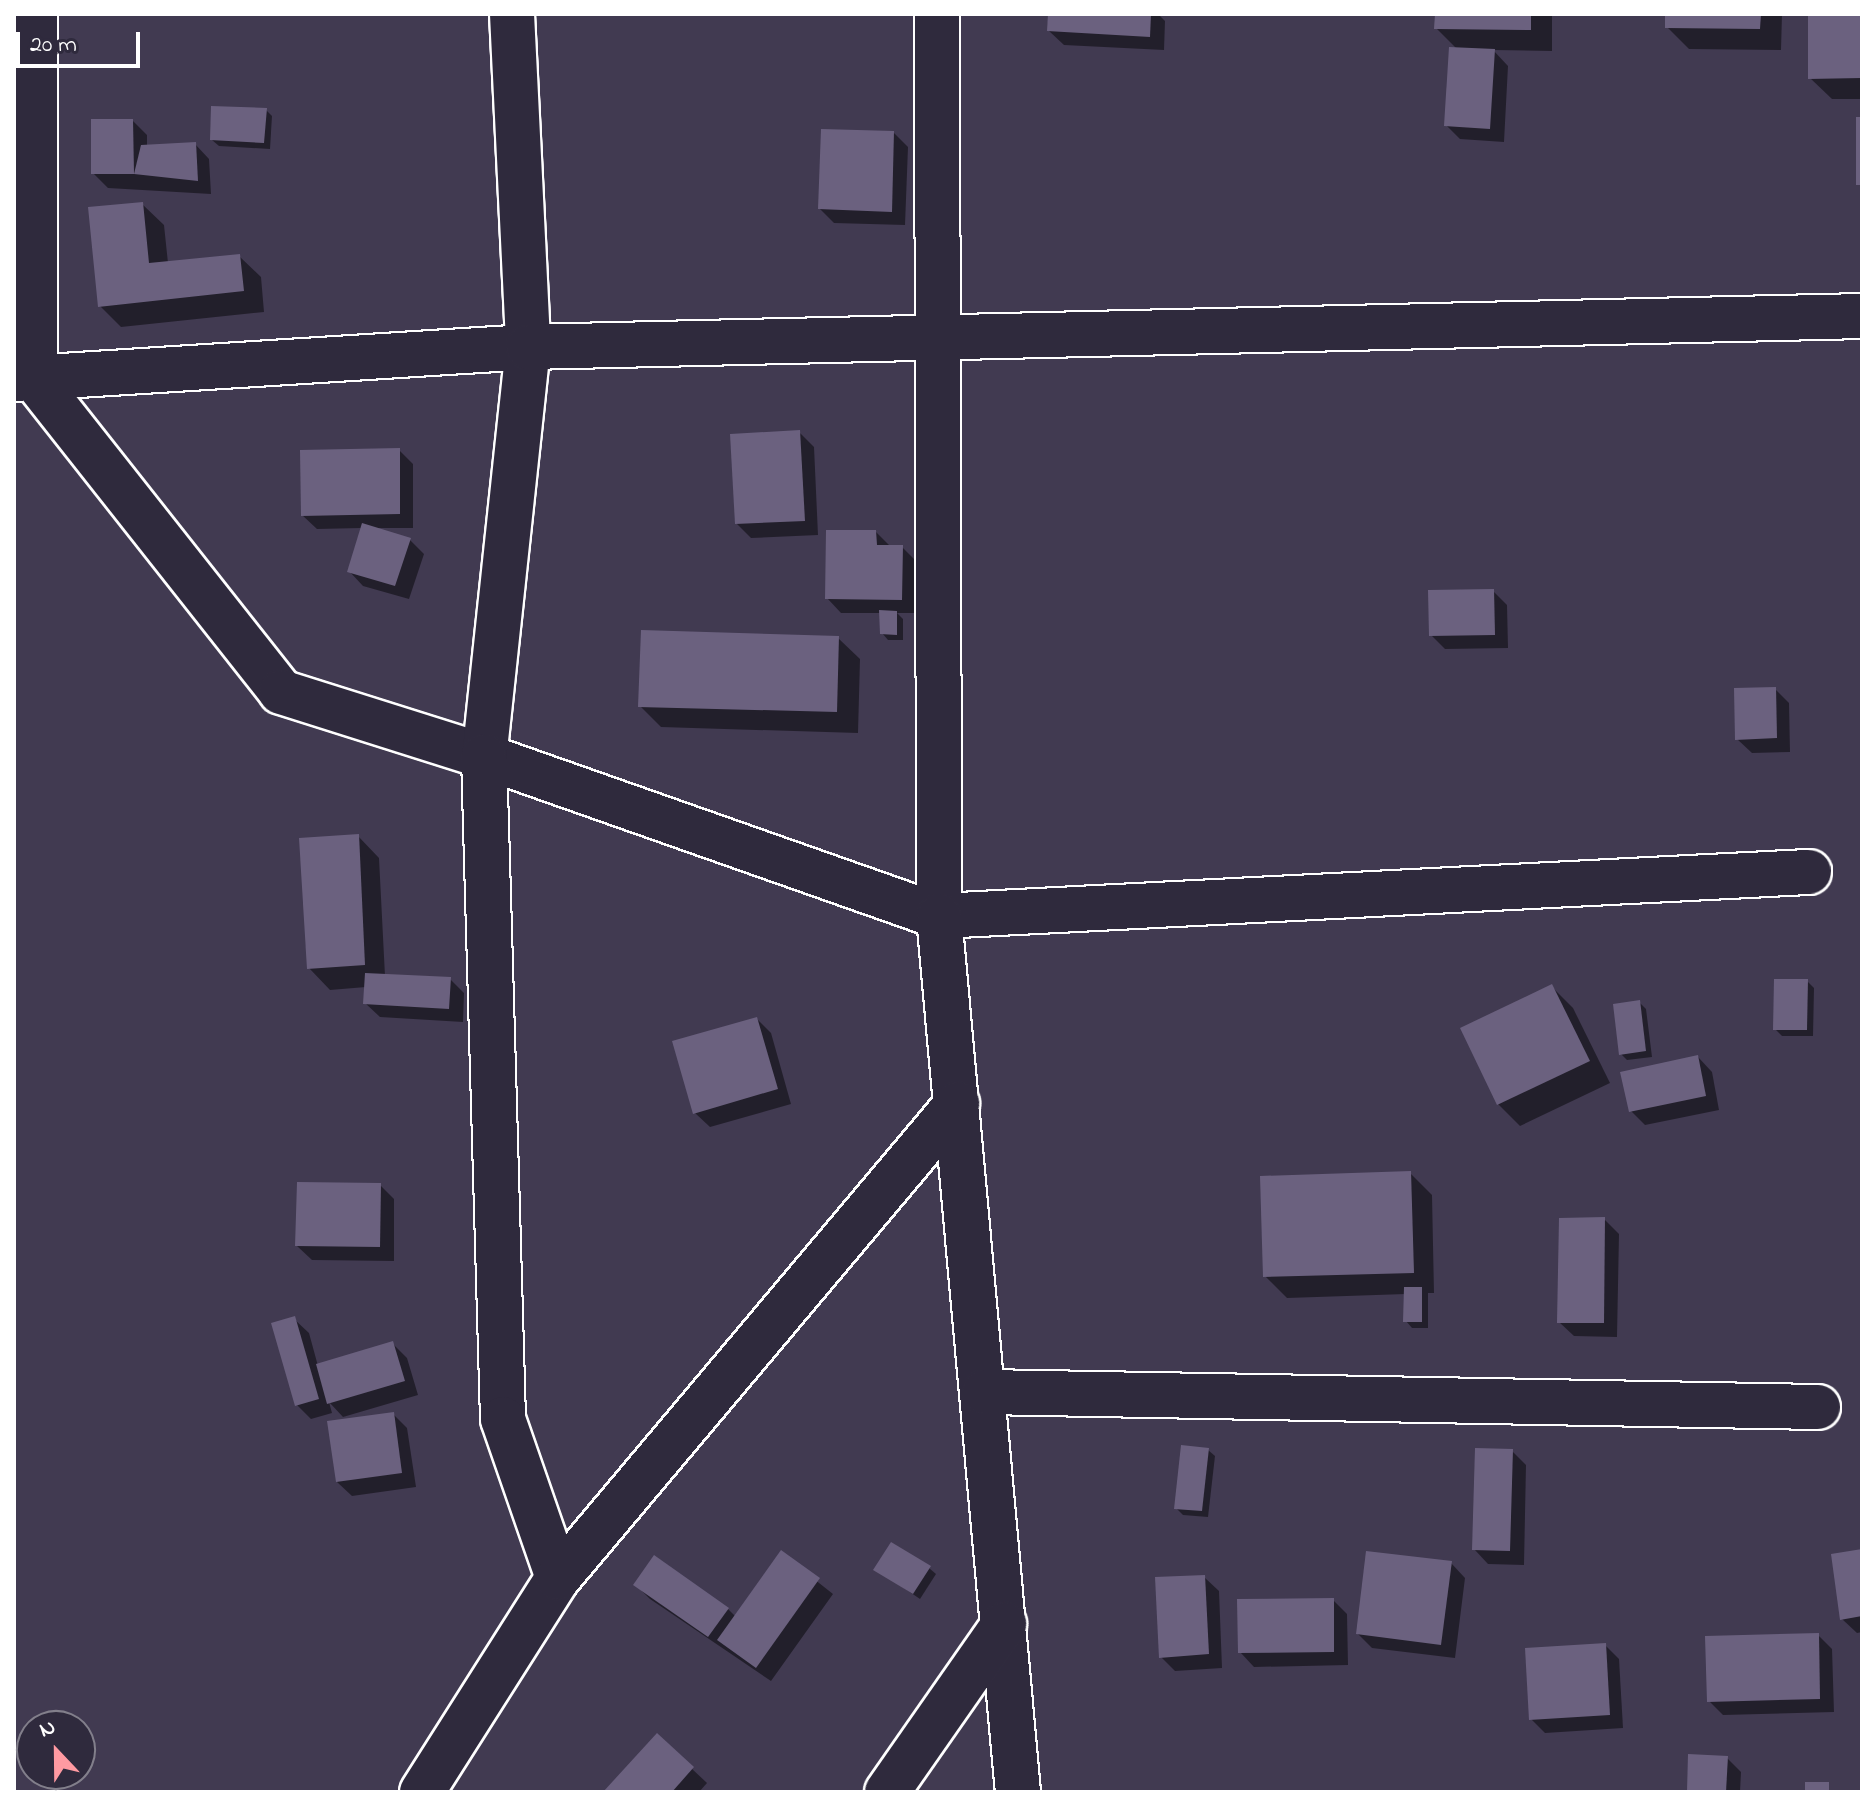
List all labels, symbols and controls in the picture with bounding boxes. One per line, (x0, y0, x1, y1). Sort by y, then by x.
scale bar (20, 16, 144, 66)
text: 20 m (30, 28, 77, 63)
north arrow (16, 1710, 96, 1790)
text: N (35, 1712, 61, 1747)

